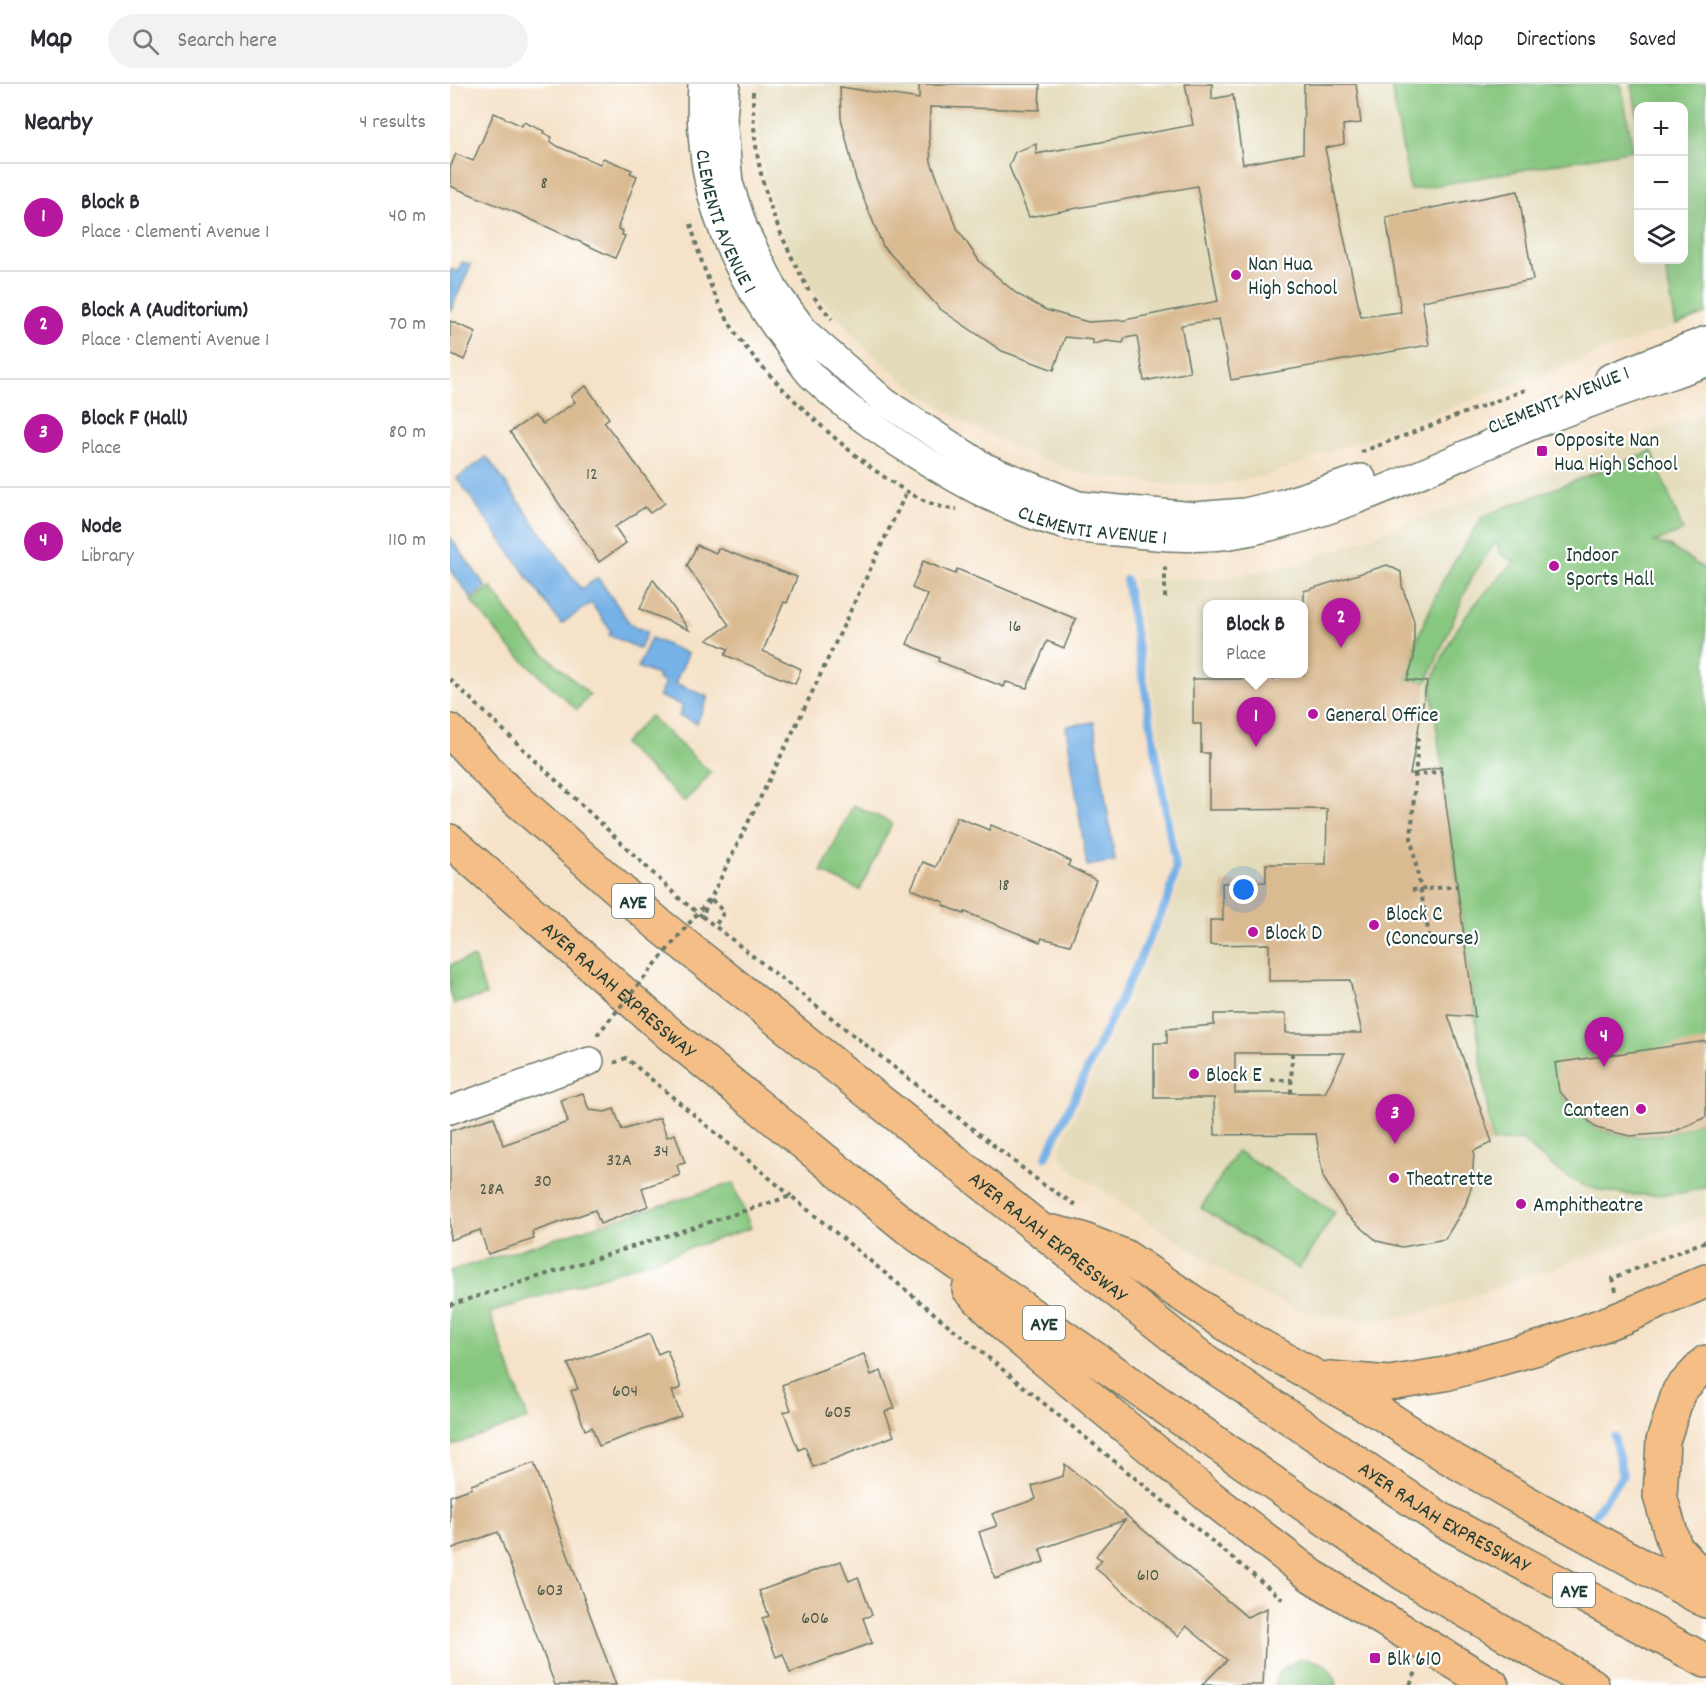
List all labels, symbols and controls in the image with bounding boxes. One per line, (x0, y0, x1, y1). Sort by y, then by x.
search box (108, 14, 528, 68)
text: Map (30, 21, 72, 61)
icon: search (129, 25, 162, 58)
text: Search here (177, 26, 277, 57)
text: Map (1452, 26, 1483, 56)
text: Directions (1516, 26, 1596, 56)
text: Saved (1629, 26, 1676, 56)
map controls (1634, 102, 1688, 264)
button: + (1634, 102, 1688, 156)
text: Nearby (24, 105, 92, 142)
text: 4 results (359, 109, 426, 137)
street label: CLEMENTI AVENUE 1 (686, 148, 763, 300)
button: − (1634, 156, 1688, 210)
house number: 8 (540, 172, 548, 197)
text: Block B (81, 188, 140, 219)
text: 1 (41, 203, 46, 231)
text: 40 m (388, 203, 426, 231)
button: layers (1634, 210, 1688, 264)
text: Place · Clementi Avenue 1 (81, 219, 269, 247)
place label: Nan Hua High School (1248, 251, 1337, 305)
marker: Nan Hua High School (1229, 268, 1243, 282)
text: Block A (Auditorium) (81, 296, 248, 327)
text: 2 (39, 311, 48, 339)
text: 70 m (389, 311, 426, 339)
text: Place · Clementi Avenue 1 (81, 327, 269, 355)
street label: CLEMENTI AVENUE 1 (1484, 360, 1635, 444)
text: Block F (Hall) (81, 404, 187, 435)
text: 3 (39, 419, 48, 447)
text: 80 m (389, 419, 426, 447)
place label: Opposite Nan Hua High School (1554, 427, 1678, 481)
text: Place (81, 435, 121, 463)
marker: Opposite Nan Hua High School (1535, 444, 1549, 458)
house number: 12 (586, 463, 598, 488)
street label: CLEMENTI AVENUE 1 (1013, 499, 1168, 555)
text: Node (81, 512, 122, 543)
text: 4 (39, 527, 48, 555)
text: 110 m (388, 527, 426, 555)
place label: Indoor Sports Hall (1566, 542, 1654, 596)
text: Library (81, 543, 134, 571)
marker: Indoor Sports Hall (1547, 559, 1561, 573)
pin: 2 (1322, 598, 1360, 648)
popup (1203, 600, 1308, 678)
text: Block B (1226, 610, 1285, 641)
house number: 16 (1009, 615, 1021, 640)
text: Place (1226, 641, 1266, 669)
pin: 1 (1236, 698, 1276, 747)
place label: General Office (1325, 702, 1438, 732)
marker: General Office (1306, 707, 1320, 721)
house number: 18 (998, 874, 1010, 899)
your location (1229, 875, 1258, 904)
road number: AYE (612, 884, 654, 918)
place label: Block C (Concourse) (1386, 901, 1479, 955)
street label: AYER RAJAH EXPRESSWAY (533, 916, 702, 1068)
marker: Block C (Concourse) (1367, 918, 1381, 932)
place label: Block D (1265, 920, 1322, 950)
marker: Block D (1246, 925, 1260, 939)
pin: 4 (1584, 1018, 1624, 1067)
place label: Block E (1206, 1062, 1262, 1092)
marker: Block E (1187, 1067, 1201, 1081)
pin: 3 (1376, 1094, 1414, 1144)
place label: Canteen (1563, 1097, 1629, 1127)
marker: Canteen (1634, 1102, 1648, 1116)
house number: 34 (653, 1140, 669, 1165)
house number: 32A (606, 1149, 632, 1174)
street label: AYER RAJAH EXPRESSWAY (961, 1166, 1134, 1312)
place label: Theatrette (1406, 1166, 1493, 1196)
house number: 30 (534, 1170, 552, 1195)
marker: Theatrette (1387, 1171, 1401, 1185)
house number: 28A (480, 1178, 505, 1203)
place label: Amphitheatre (1533, 1192, 1643, 1222)
marker: Amphitheatre (1514, 1197, 1528, 1211)
road number: AYE (1023, 1306, 1065, 1340)
house number: 604 (612, 1380, 638, 1405)
house number: 605 (825, 1401, 851, 1426)
street label: AYER RAJAH EXPRESSWAY (1351, 1456, 1536, 1583)
house number: 610 (1137, 1564, 1159, 1589)
road number: AYE (1553, 1573, 1595, 1607)
house number: 603 (537, 1579, 563, 1604)
house number: 606 (801, 1607, 829, 1632)
place label: Blk 610 (1387, 1646, 1442, 1676)
marker: Blk 610 (1368, 1651, 1382, 1665)

